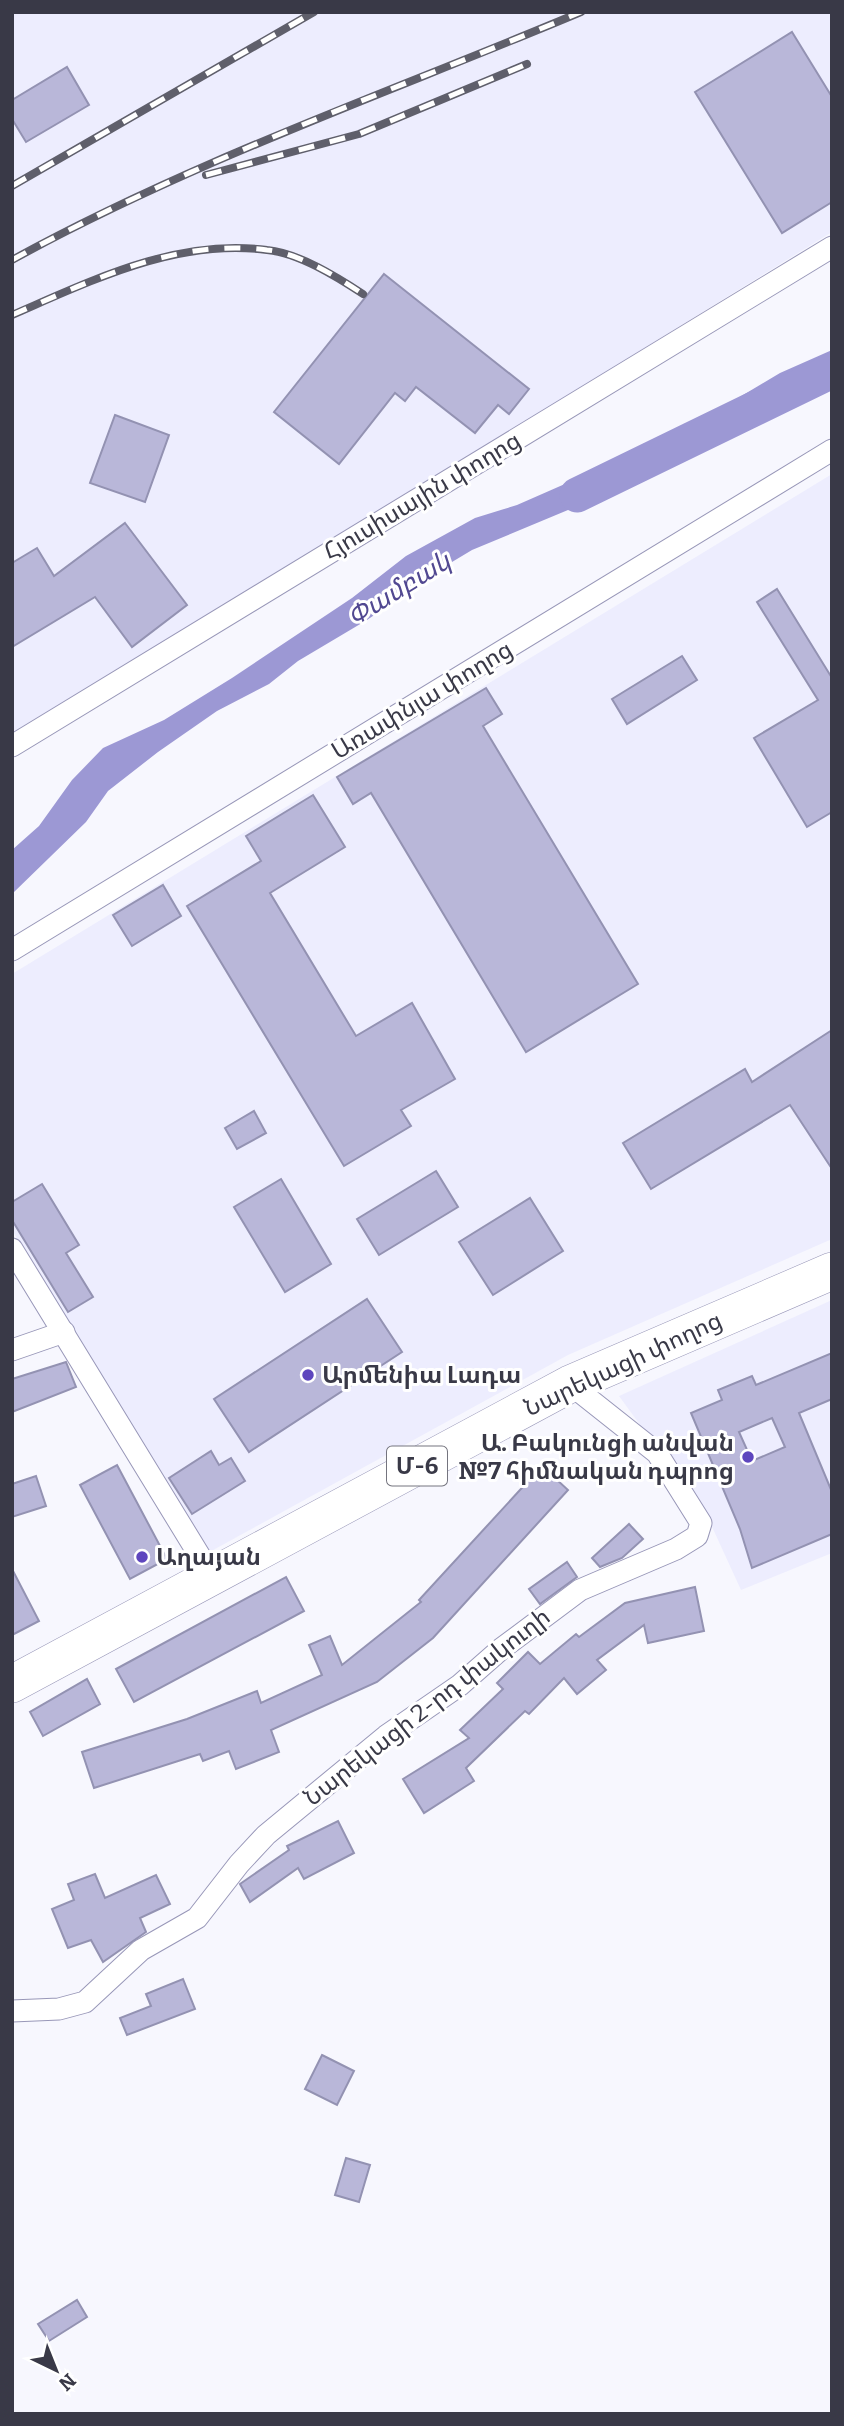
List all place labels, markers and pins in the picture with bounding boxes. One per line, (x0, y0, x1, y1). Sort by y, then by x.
place label: Արմենիա Լադա (322, 1361, 521, 1389)
marker: Արմենիա Լադա (300, 1367, 316, 1383)
place label: Ա. Բակունցի անվան №7 հիմնական դպրոց (458, 1429, 734, 1485)
marker: Ա. Բակունցի անվան №7 հիմնական դպրոց (740, 1449, 756, 1465)
place label: Աղայան (156, 1543, 261, 1571)
marker: Աղայան (134, 1549, 150, 1565)

